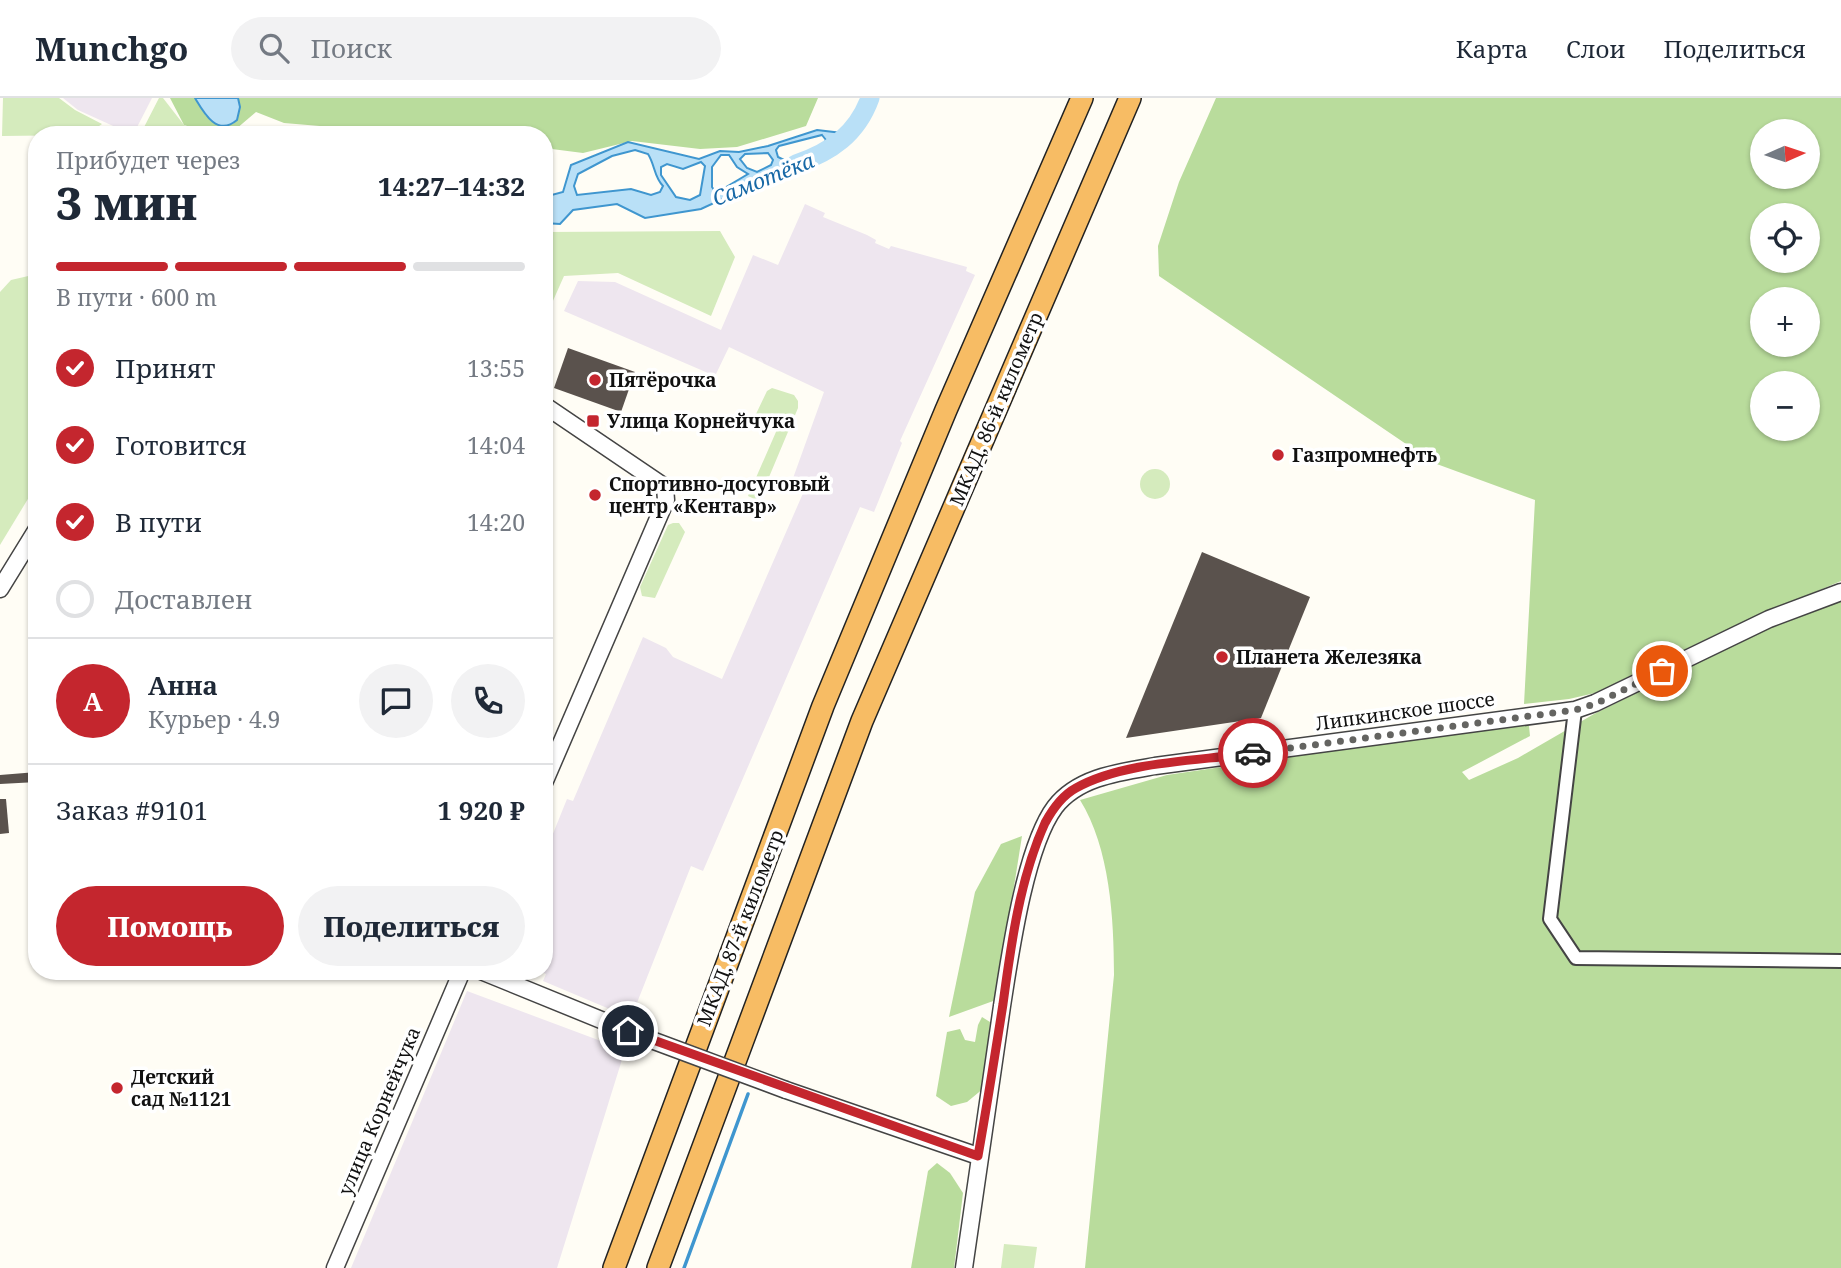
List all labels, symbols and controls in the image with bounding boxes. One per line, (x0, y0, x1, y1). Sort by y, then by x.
search box (231, 17, 721, 80)
text: Munchgo (35, 26, 189, 71)
icon: search (255, 29, 293, 67)
text: Поиск (311, 30, 392, 66)
text: Карта (1456, 32, 1528, 65)
text: Слои (1566, 32, 1626, 65)
text: Поделиться (1664, 32, 1806, 65)
north arrow (1750, 119, 1820, 189)
map controls (1750, 119, 1820, 441)
text: Прибудет через (56, 144, 240, 176)
water label: Самотёка (708, 146, 818, 212)
text: 14:27–14:32 (378, 168, 525, 204)
text: 3 мин (56, 171, 197, 233)
button: locate (1750, 203, 1820, 273)
text: В пути · 600 m (56, 281, 217, 313)
button: + (1750, 287, 1820, 357)
street label: МКАД, 86-й километр (943, 308, 1049, 510)
icon: check (56, 349, 94, 387)
text: Принят (115, 350, 216, 386)
text: 13:55 (467, 352, 525, 384)
place label: Пятёрочка (609, 367, 717, 393)
button: − (1750, 371, 1820, 441)
marker: Пятёрочка (587, 372, 603, 388)
place label: Улица Корнейчука (607, 408, 795, 434)
marker: Улица Корнейчука (585, 413, 601, 429)
icon: check (56, 426, 94, 464)
text: Готовится (115, 427, 247, 463)
text: 14:04 (467, 429, 525, 461)
place label: Газпромнефть (1292, 442, 1437, 468)
marker: Газпромнефть (1270, 447, 1286, 463)
place label: Спортивно-досуговый центр «Кентавр» (609, 471, 830, 519)
marker: Спортивно-досуговый центр «Кентавр» (587, 487, 603, 503)
icon: check (56, 503, 94, 541)
text: В пути (115, 504, 202, 540)
text: 14:20 (467, 506, 525, 538)
text: Доставлен (115, 581, 252, 617)
pin (1632, 641, 1692, 701)
place label: Планета Железяка (1236, 644, 1422, 670)
marker: Планета Железяка (1214, 649, 1230, 665)
icon: bag (1643, 652, 1681, 690)
button: chat (359, 664, 433, 738)
button: phone (451, 664, 525, 738)
text: Анна (148, 667, 218, 703)
text: А (83, 683, 103, 719)
street label: Липкинское шоссе (1314, 686, 1496, 736)
text: Курьер · 4.9 (148, 703, 280, 735)
courier (1218, 718, 1288, 788)
icon: car (1234, 734, 1272, 772)
text: Заказ #9101 (56, 792, 208, 828)
text: 1 920 ₽ (437, 792, 525, 828)
street label: МКАД, 87-й километр (691, 826, 789, 1030)
button: Помощь (56, 886, 284, 966)
button: Поделиться (298, 886, 525, 966)
pin (598, 1001, 658, 1061)
icon: home (609, 1012, 647, 1050)
street label: улица Корнейчука (332, 1023, 426, 1199)
place label: Детский сад №1121 (131, 1064, 231, 1112)
marker: Детский сад №1121 (109, 1080, 125, 1096)

